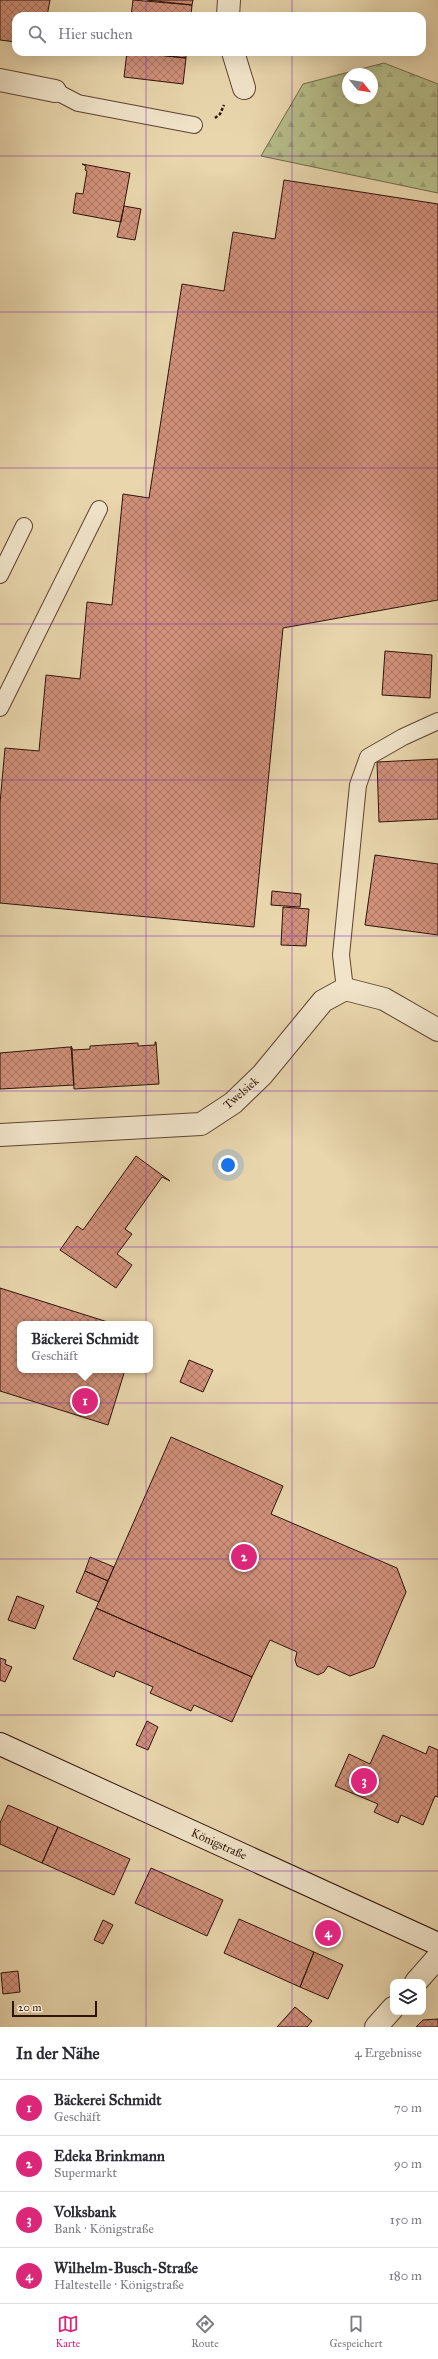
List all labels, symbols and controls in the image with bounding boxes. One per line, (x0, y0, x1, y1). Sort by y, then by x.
search box (12, 12, 426, 56)
icon: search (26, 23, 48, 45)
text: Hier suchen (58, 25, 133, 43)
north arrow (342, 68, 378, 104)
street label: Twelsiek (220, 1074, 262, 1112)
your location (218, 1155, 238, 1175)
popup (17, 1321, 153, 1373)
text: Bäckerei Schmidt (31, 1330, 139, 1348)
text: Geschäft (31, 1348, 78, 1364)
pin: 1 (72, 1386, 98, 1416)
pin: 2 (231, 1542, 257, 1572)
pin: 3 (351, 1766, 377, 1796)
street label: Königstraße (189, 1826, 249, 1863)
pin: 4 (315, 1918, 341, 1948)
map controls (390, 1979, 426, 2015)
button: layers (390, 1979, 426, 2015)
scale bar (12, 1999, 97, 2018)
text: 20 m (18, 2001, 41, 2014)
text: In der Nähe (16, 2043, 100, 2064)
text: 4 Ergebnisse (355, 2045, 422, 2061)
text: Bäckerei Schmidt (54, 2091, 162, 2109)
text: 1 (26, 2100, 32, 2116)
text: 70 m (394, 2100, 422, 2116)
text: Geschäft (54, 2109, 101, 2125)
text: Edeka Brinkmann (54, 2147, 165, 2165)
text: 2 (26, 2156, 32, 2172)
text: 90 m (394, 2156, 422, 2172)
text: Supermarkt (54, 2165, 117, 2181)
text: Volksbank (54, 2203, 116, 2221)
text: 3 (26, 2212, 32, 2228)
text: 150 m (390, 2212, 422, 2228)
text: Bank · Königstraße (54, 2221, 154, 2237)
text: Wilhelm-Busch-Straße (54, 2259, 198, 2277)
text: 4 (25, 2268, 33, 2284)
text: 180 m (389, 2268, 422, 2284)
text: Haltestelle · Königstraße (54, 2277, 184, 2293)
tab: Karte (55, 2313, 80, 2350)
tab: Route (191, 2313, 219, 2350)
tab: Gespeichert (330, 2313, 383, 2350)

